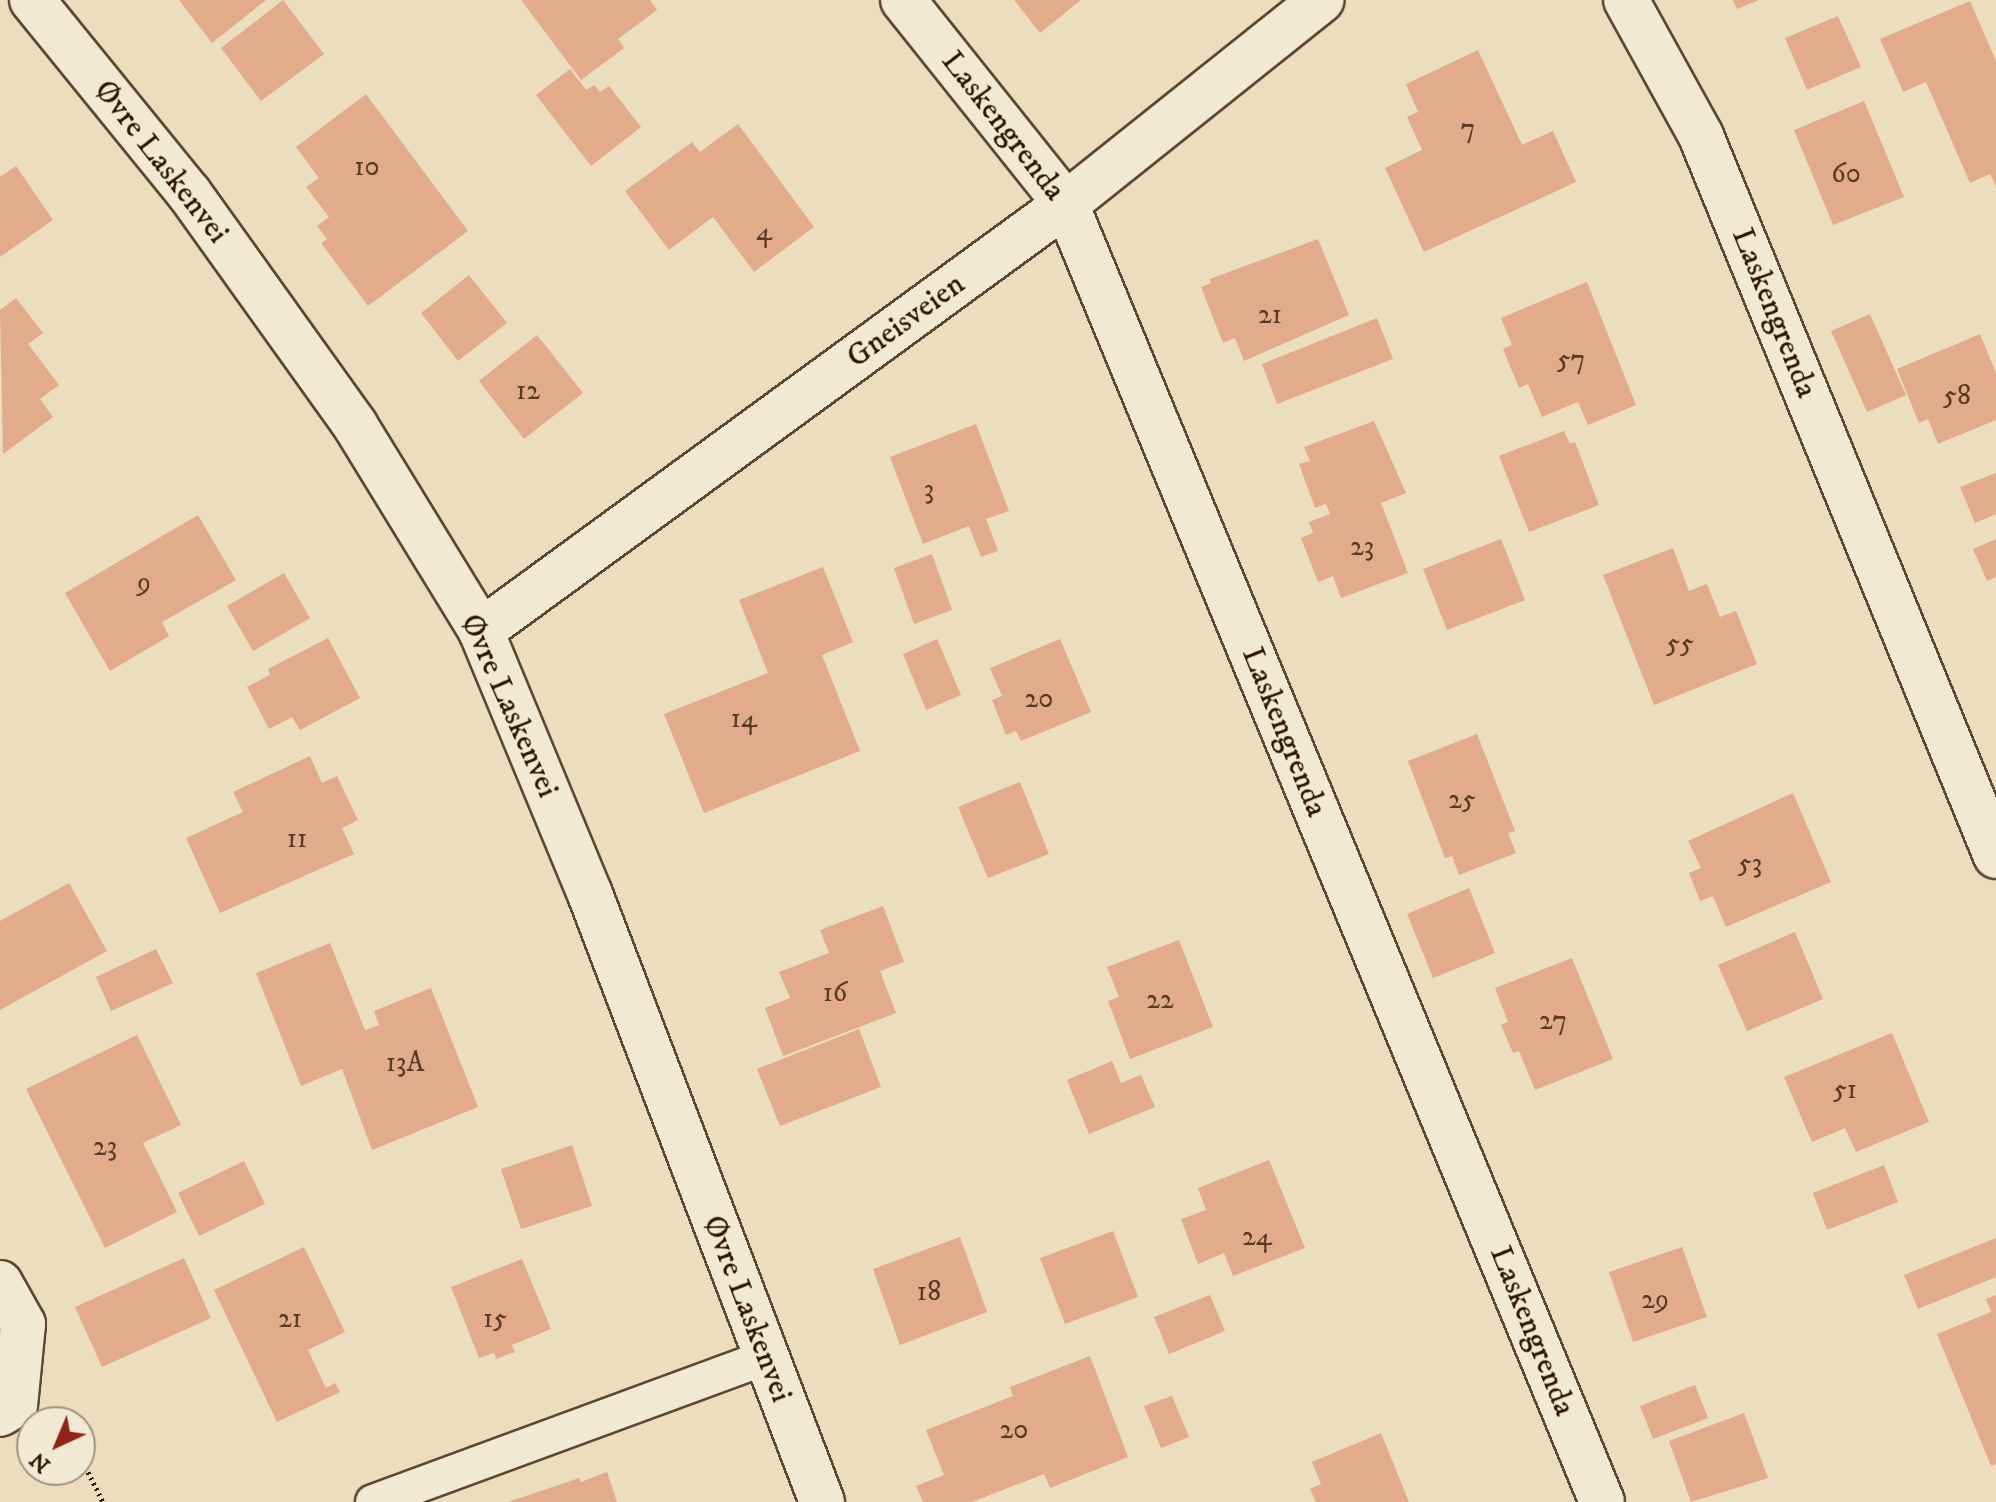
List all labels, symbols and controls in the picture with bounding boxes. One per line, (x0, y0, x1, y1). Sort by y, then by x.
street label: Laskengrenda (933, 43, 1073, 209)
street label: Øvre Laskenvei (85, 73, 237, 251)
house number: 7 (1461, 112, 1475, 146)
house number: 10 (354, 150, 380, 184)
house number: 60 (1831, 157, 1861, 191)
house number: 4 (756, 215, 772, 249)
street label: Laskengrenda (1723, 222, 1825, 404)
street label: Gneisveien (839, 265, 973, 377)
house number: 21 (1258, 298, 1282, 332)
house number: 57 (1557, 343, 1585, 377)
house number: 12 (516, 374, 540, 408)
house number: 58 (1943, 379, 1971, 413)
house number: 3 (924, 473, 934, 507)
house number: 23 (1350, 530, 1374, 564)
house number: 9 (137, 566, 151, 600)
street label: Øvre Laskenvei (451, 608, 567, 804)
house number: 55 (1666, 627, 1694, 661)
street label: Laskengrenda (1233, 641, 1335, 823)
house number: 20 (1025, 682, 1053, 716)
house number: 14 (731, 702, 757, 736)
house number: 25 (1448, 783, 1476, 817)
house number: 11 (287, 822, 307, 856)
house number: 53 (1738, 847, 1762, 881)
house number: 16 (823, 976, 847, 1010)
house number: 22 (1146, 983, 1174, 1017)
house number: 27 (1539, 1004, 1567, 1038)
house number: 13A (386, 1046, 424, 1080)
house number: 51 (1833, 1073, 1857, 1107)
house number: 23 (93, 1130, 117, 1164)
street label: Øvre Laskenvei (694, 1210, 800, 1408)
house number: 24 (1242, 1220, 1272, 1254)
street label: Laskengrenda (1481, 1240, 1583, 1422)
house number: 18 (917, 1275, 941, 1309)
house number: 29 (1641, 1283, 1669, 1317)
house number: 21 (278, 1302, 302, 1336)
house number: 15 (483, 1302, 507, 1336)
north arrow (16, 1406, 96, 1486)
house number: 20 (1000, 1413, 1028, 1447)
text: N (24, 1446, 56, 1478)

